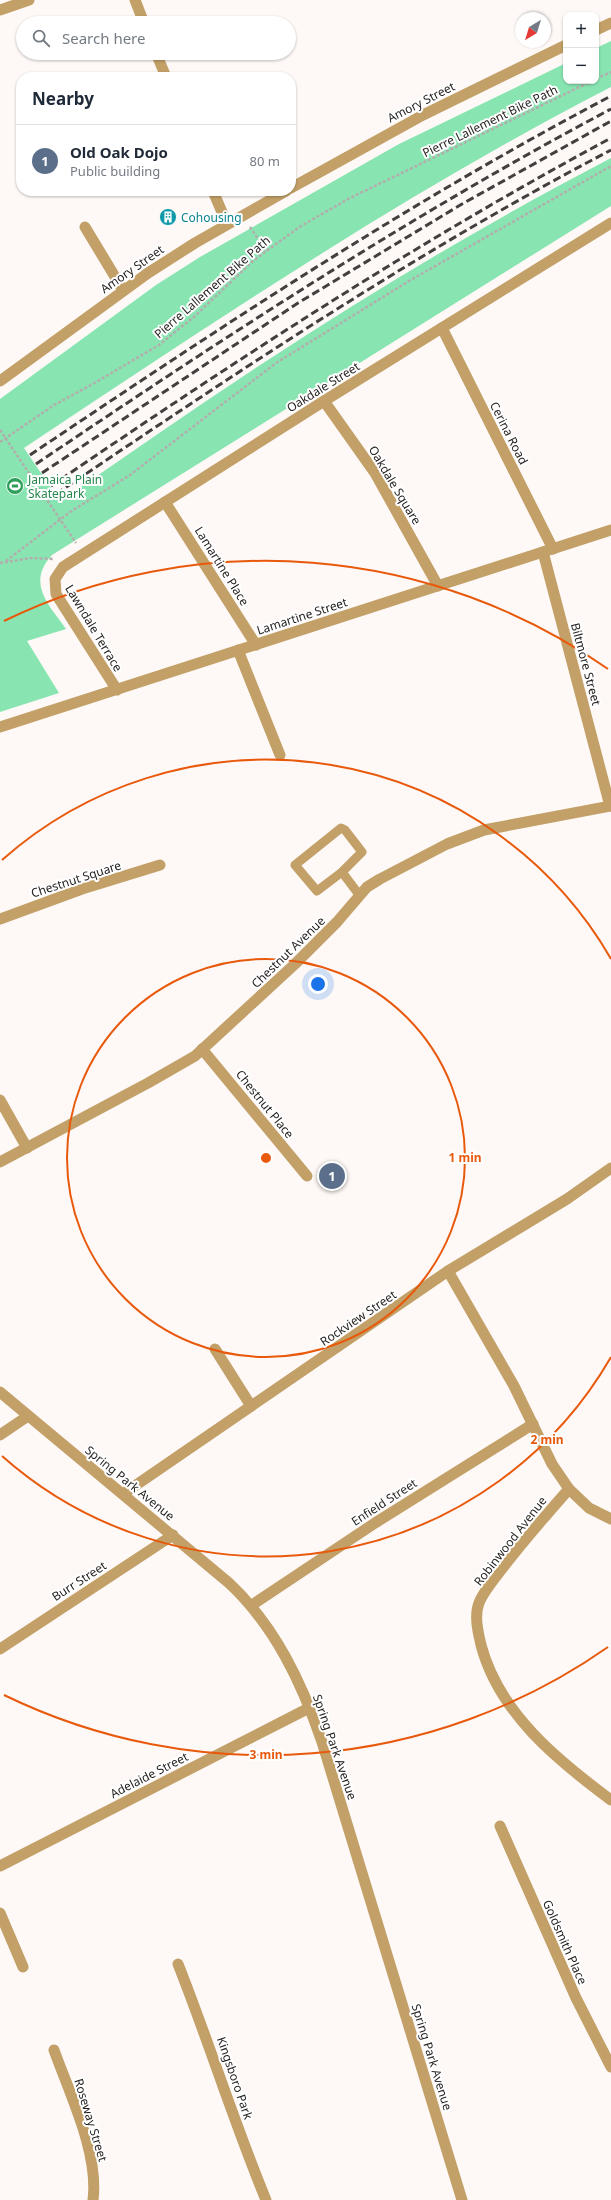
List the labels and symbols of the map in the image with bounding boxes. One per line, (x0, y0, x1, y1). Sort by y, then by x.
north arrow (515, 12, 551, 48)
street label: Amory Street (384, 77, 458, 126)
street label: Pierre Lallement Bike Path (420, 81, 560, 161)
building icon: Cohousing (158, 207, 178, 227)
place label: Cohousing (181, 209, 242, 226)
street label: Pierre Lallement Bike Path (150, 232, 274, 342)
street label: Amory Street (97, 240, 168, 297)
street label: Oakdale Street (283, 357, 363, 416)
street label: Cerina Road (486, 399, 532, 467)
street label: Oakdale Square (365, 442, 425, 528)
place label: Jamaica Plain Skatepark (27, 471, 102, 502)
sports icon: Jamaica Plain Skatepark (5, 476, 25, 496)
street label: Lamartine Place (191, 523, 253, 609)
street label: Lawndale Terrace (61, 581, 127, 675)
street label: Lamartine Street (255, 593, 350, 639)
street label: Biltmore Street (567, 621, 605, 708)
street label: Chestnut Square (29, 856, 123, 902)
street label: Chestnut Avenue (247, 912, 329, 992)
your location (308, 974, 328, 994)
street label: Chestnut Place (232, 1066, 298, 1142)
text: 1 min (448, 1149, 482, 1166)
centre of rings (259, 1151, 273, 1165)
pin: 1 (319, 1161, 345, 1191)
street label: Rockview Street (316, 1286, 400, 1350)
text: 2 min (530, 1431, 564, 1448)
street label: Spring Park Avenue (82, 1442, 178, 1525)
street label: Enfield Street (348, 1474, 421, 1530)
street label: Robinwood Avenue (470, 1493, 550, 1589)
street label: Burr Street (48, 1557, 110, 1605)
street label: Spring Park Avenue (309, 1692, 361, 1802)
text: 3 min (249, 1746, 283, 1763)
street label: Adelaide Street (107, 1748, 192, 1802)
street label: Goldsmith Place (539, 1897, 591, 1987)
street label: Spring Park Avenue (408, 2002, 456, 2113)
street label: Kingsboro Park (213, 2034, 257, 2122)
street label: Roseway Street (70, 2076, 112, 2164)

